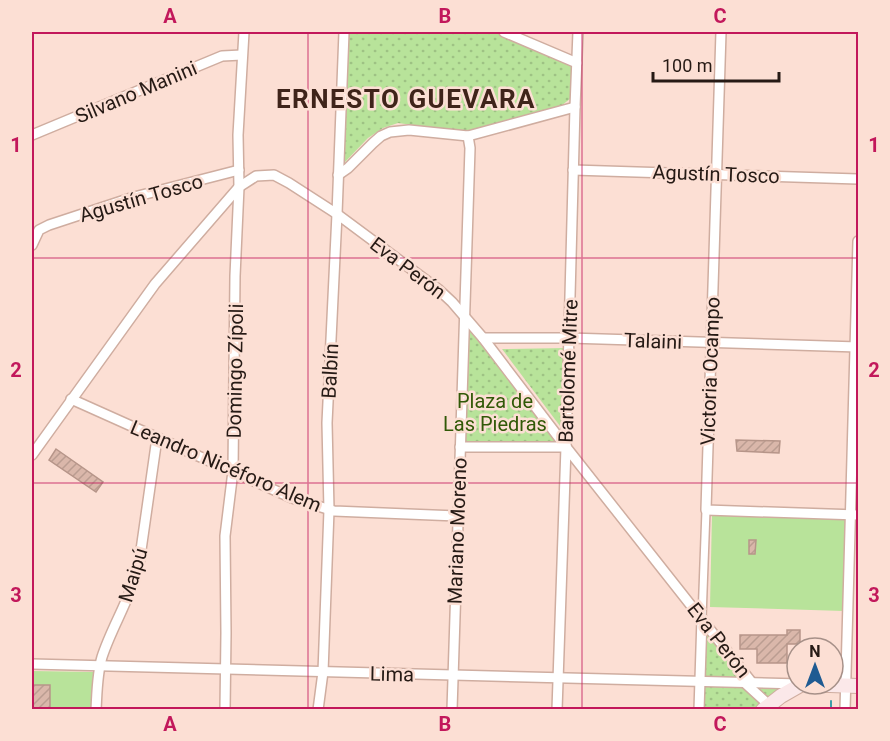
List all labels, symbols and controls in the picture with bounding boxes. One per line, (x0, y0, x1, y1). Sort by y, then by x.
text: A (163, 4, 177, 28)
text: B (439, 4, 451, 28)
text: C (713, 4, 727, 28)
scale bar (653, 45, 779, 83)
text: 100 m (662, 55, 713, 76)
street label: Silvano Manini (72, 56, 200, 128)
district label: ERNESTO GUEVARA (276, 84, 536, 114)
text: 1 (10, 133, 22, 157)
text: 1 (868, 133, 880, 157)
street label: Agustín Tosco (652, 160, 780, 188)
street label: Agustín Tosco (77, 169, 205, 227)
street label: Eva Perón (365, 232, 451, 304)
street label: Victoria Ocampo (695, 296, 725, 446)
street label: Bartolomé Mitre (553, 299, 583, 443)
street label: Domingo Zípoli (222, 303, 248, 439)
street label: Talaini (623, 328, 683, 354)
street label: Balbín (317, 343, 343, 399)
text: 2 (10, 358, 22, 382)
text: 2 (868, 358, 880, 382)
park label: Plaza de Las Piedras (443, 389, 547, 436)
street label: Leandro Nicéforo Alem (127, 415, 325, 517)
street label: Mariano Moreno (442, 457, 472, 605)
street label: Maipú (113, 545, 153, 605)
text: 3 (10, 583, 22, 607)
text: 3 (868, 583, 880, 607)
street label: Eva Perón (682, 598, 756, 682)
north arrow (785, 636, 845, 696)
text: N (809, 642, 821, 661)
street label: Lima (370, 662, 414, 686)
text: A (163, 712, 177, 736)
text: B (439, 712, 451, 736)
text: C (713, 712, 727, 736)

